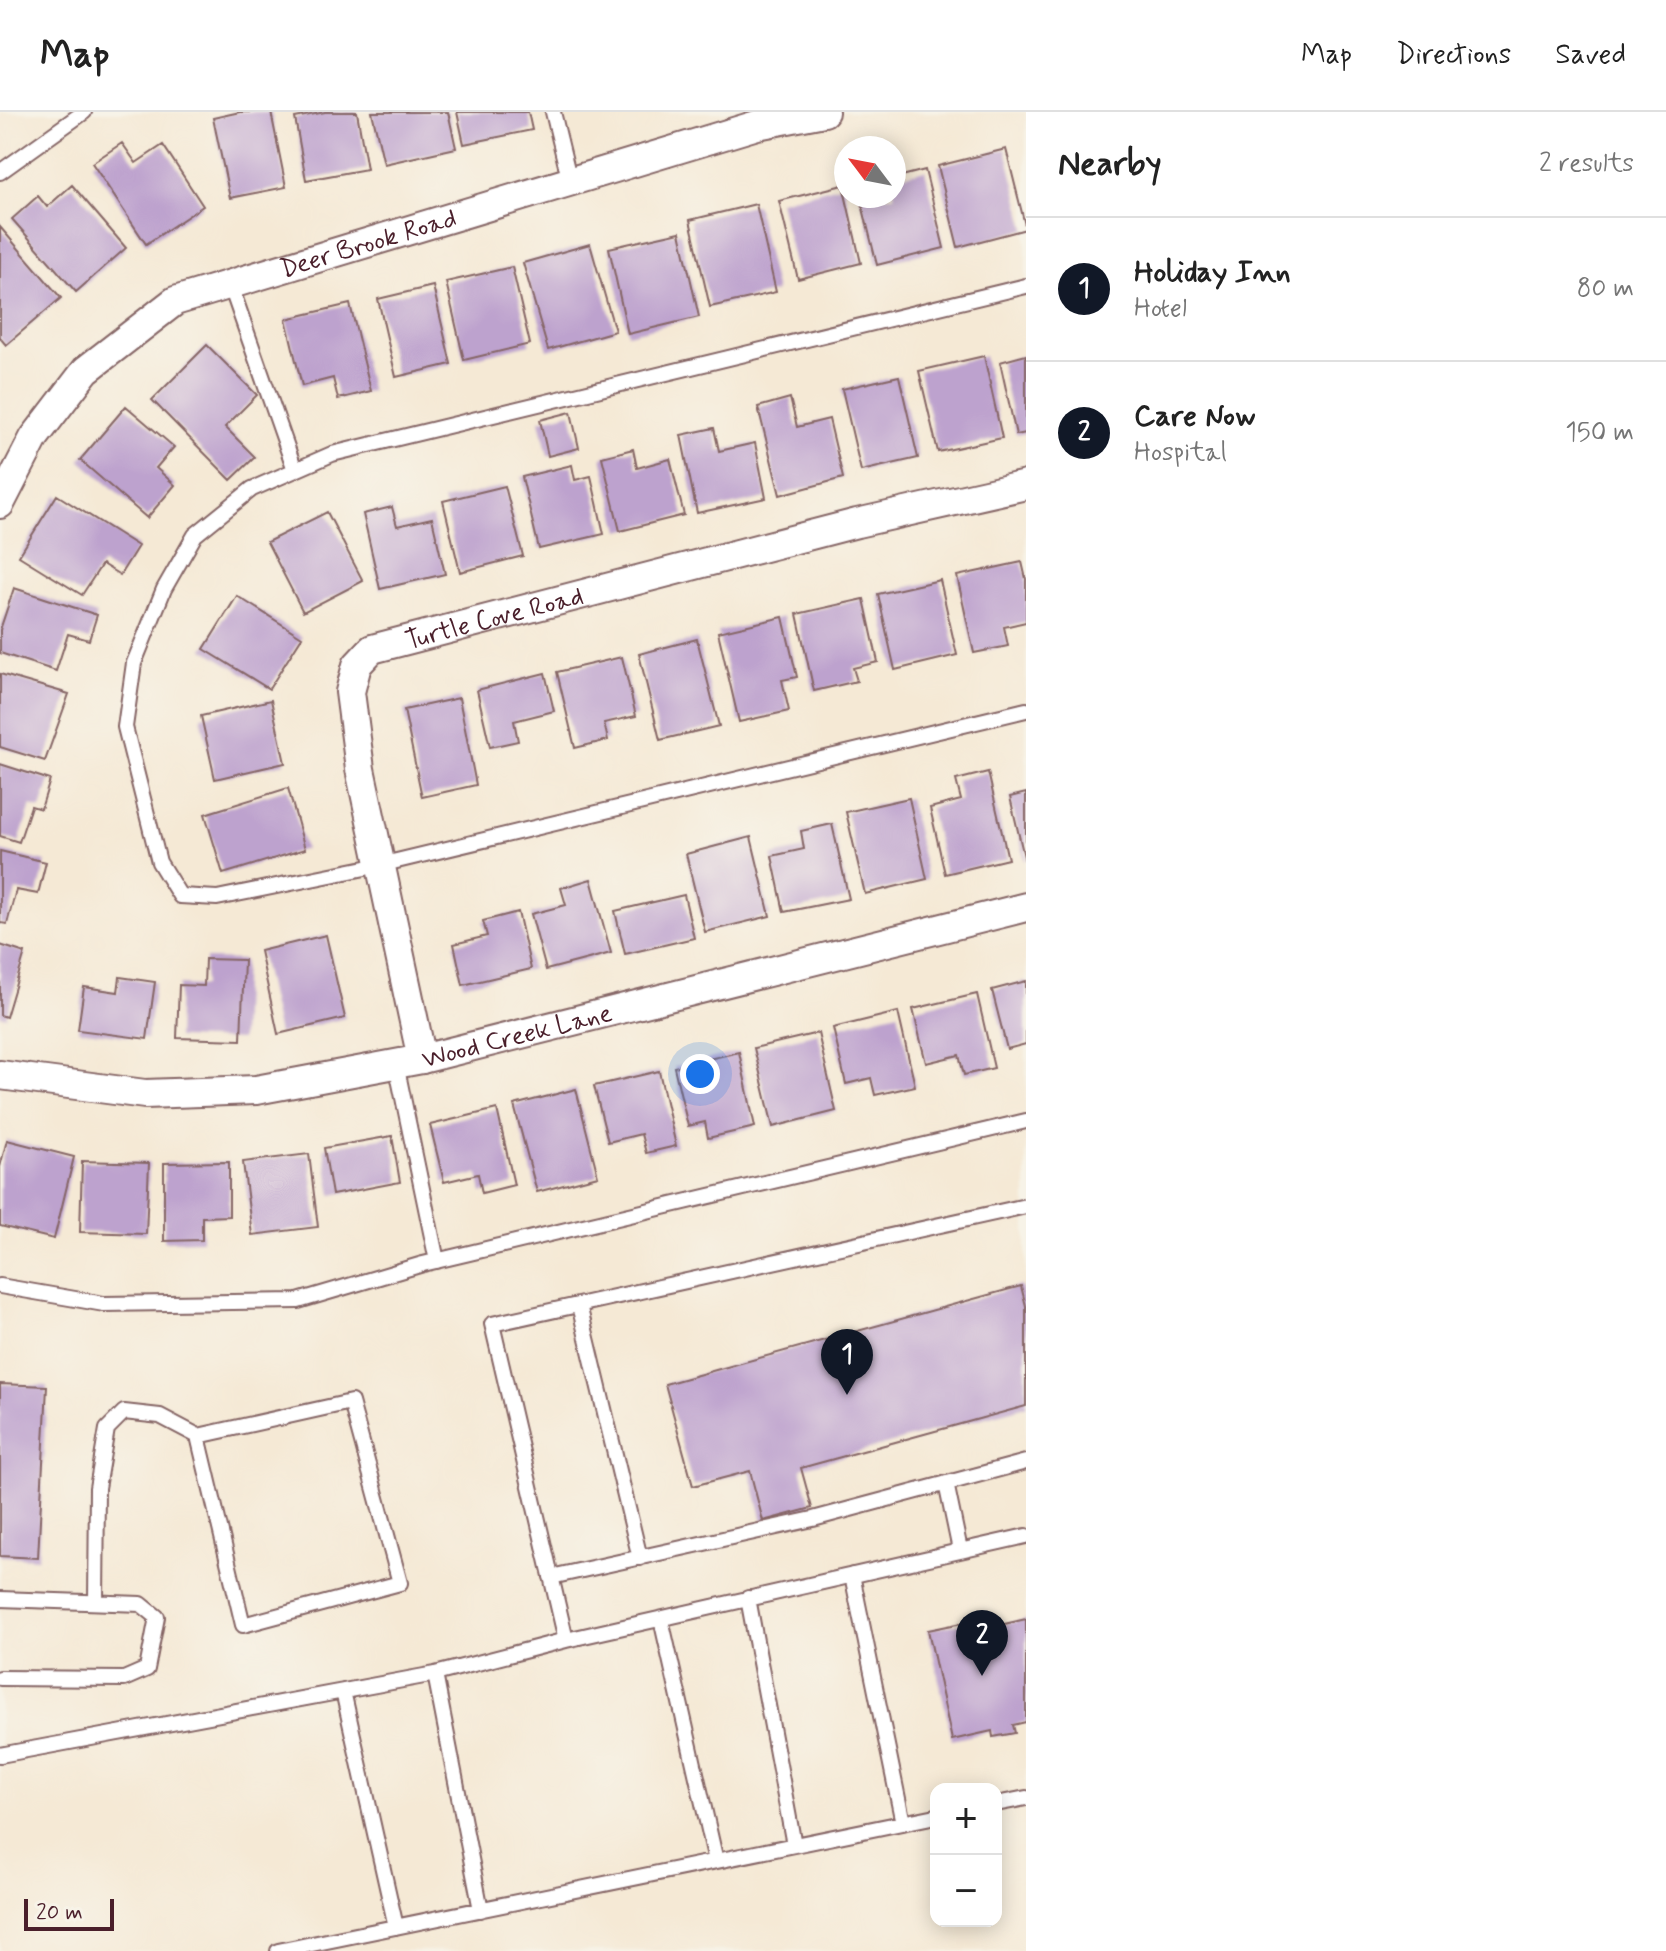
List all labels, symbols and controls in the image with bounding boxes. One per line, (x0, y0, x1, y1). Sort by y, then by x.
text: Map (40, 31, 110, 80)
text: Map (1301, 37, 1352, 74)
text: Directions (1396, 37, 1511, 74)
text: Saved (1555, 37, 1626, 74)
north arrow (834, 136, 906, 208)
text: Nearby (1058, 142, 1162, 187)
text: 2 results (1539, 147, 1634, 181)
street label: Deer Brook Road (276, 202, 461, 287)
text: Holiday Inn (1134, 253, 1291, 292)
text: 1 (1078, 272, 1090, 306)
text: 80 m (1577, 272, 1634, 306)
text: Hotel (1134, 292, 1187, 326)
text: Care Now (1134, 397, 1256, 436)
text: 2 (1078, 416, 1090, 450)
text: 150 m (1565, 416, 1634, 450)
text: Hospital (1134, 436, 1227, 470)
street label: Turtle Cove Road (402, 580, 587, 659)
street label: Wood Creek Lane (419, 997, 616, 1077)
your location (680, 1054, 720, 1094)
pin: 1 (821, 1329, 873, 1395)
pin: 2 (956, 1610, 1008, 1676)
map controls (930, 1783, 1002, 1927)
button: + (930, 1783, 1002, 1855)
button: − (930, 1855, 1002, 1927)
scale bar (24, 1895, 114, 1931)
text: 20 m (36, 1899, 83, 1927)

